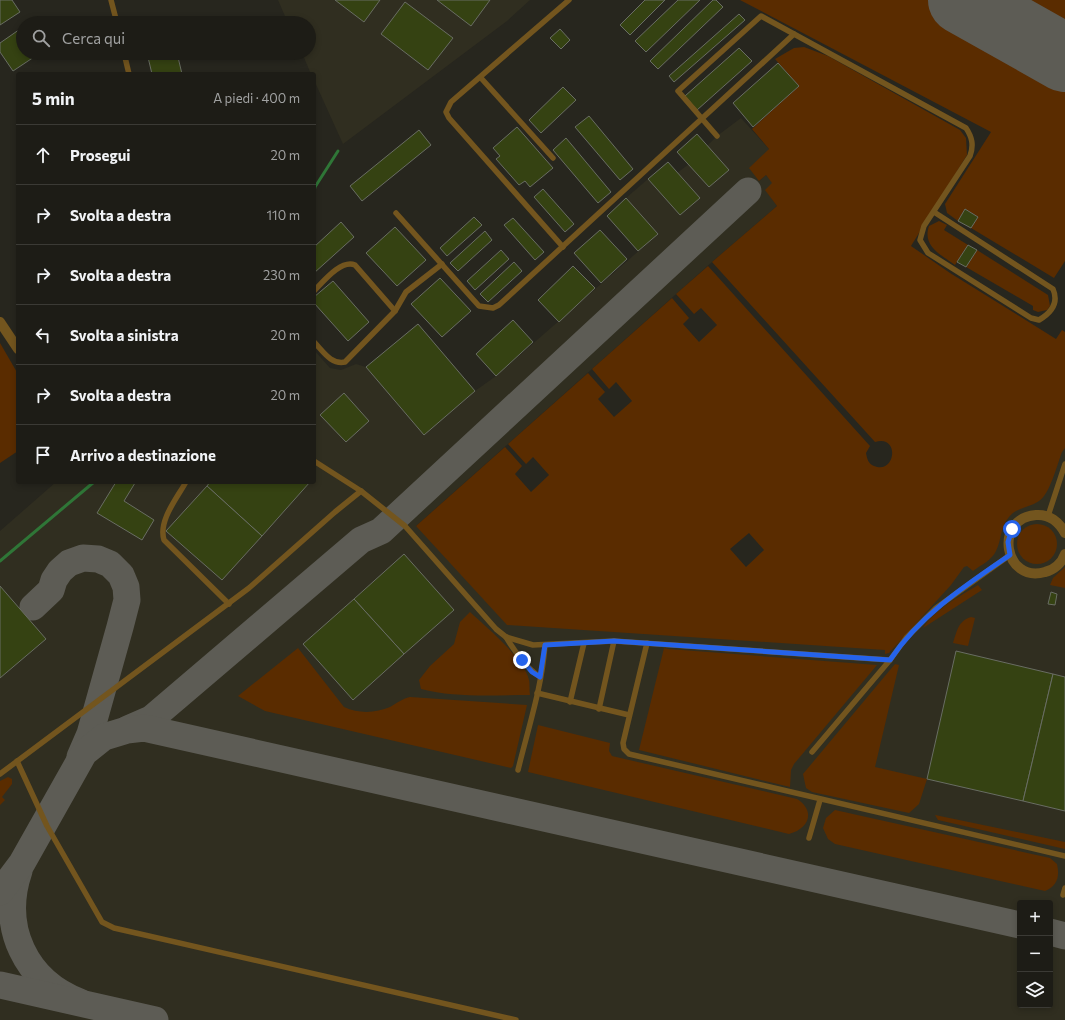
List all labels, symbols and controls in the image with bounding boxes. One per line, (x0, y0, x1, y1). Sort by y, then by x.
search box (16, 16, 316, 60)
icon: search (30, 27, 52, 49)
text: Cerca qui (62, 29, 125, 47)
text: 5 min (32, 88, 75, 109)
text: A piedi · 400 m (213, 90, 300, 106)
icon: ahead (32, 144, 54, 166)
text: Prosegui (70, 146, 130, 164)
text: 20 m (271, 147, 300, 163)
icon: right (32, 204, 54, 226)
text: Svolta a destra (70, 206, 171, 224)
text: 110 m (267, 207, 300, 223)
icon: right (32, 264, 54, 286)
text: Svolta a destra (70, 266, 171, 284)
text: 230 m (263, 267, 300, 283)
icon: left (32, 324, 54, 346)
text: Svolta a sinistra (70, 326, 179, 344)
text: 20 m (271, 327, 300, 343)
icon: right (32, 384, 54, 406)
text: Svolta a destra (70, 386, 171, 404)
text: 20 m (271, 387, 300, 403)
icon: arrive (32, 444, 54, 466)
text: Arrivo a destinazione (70, 446, 216, 464)
route start (1003, 520, 1021, 538)
route end (513, 651, 531, 669)
map controls (1017, 900, 1053, 1008)
button: + (1017, 900, 1053, 936)
button: − (1017, 936, 1053, 972)
button: layers (1017, 972, 1053, 1008)

